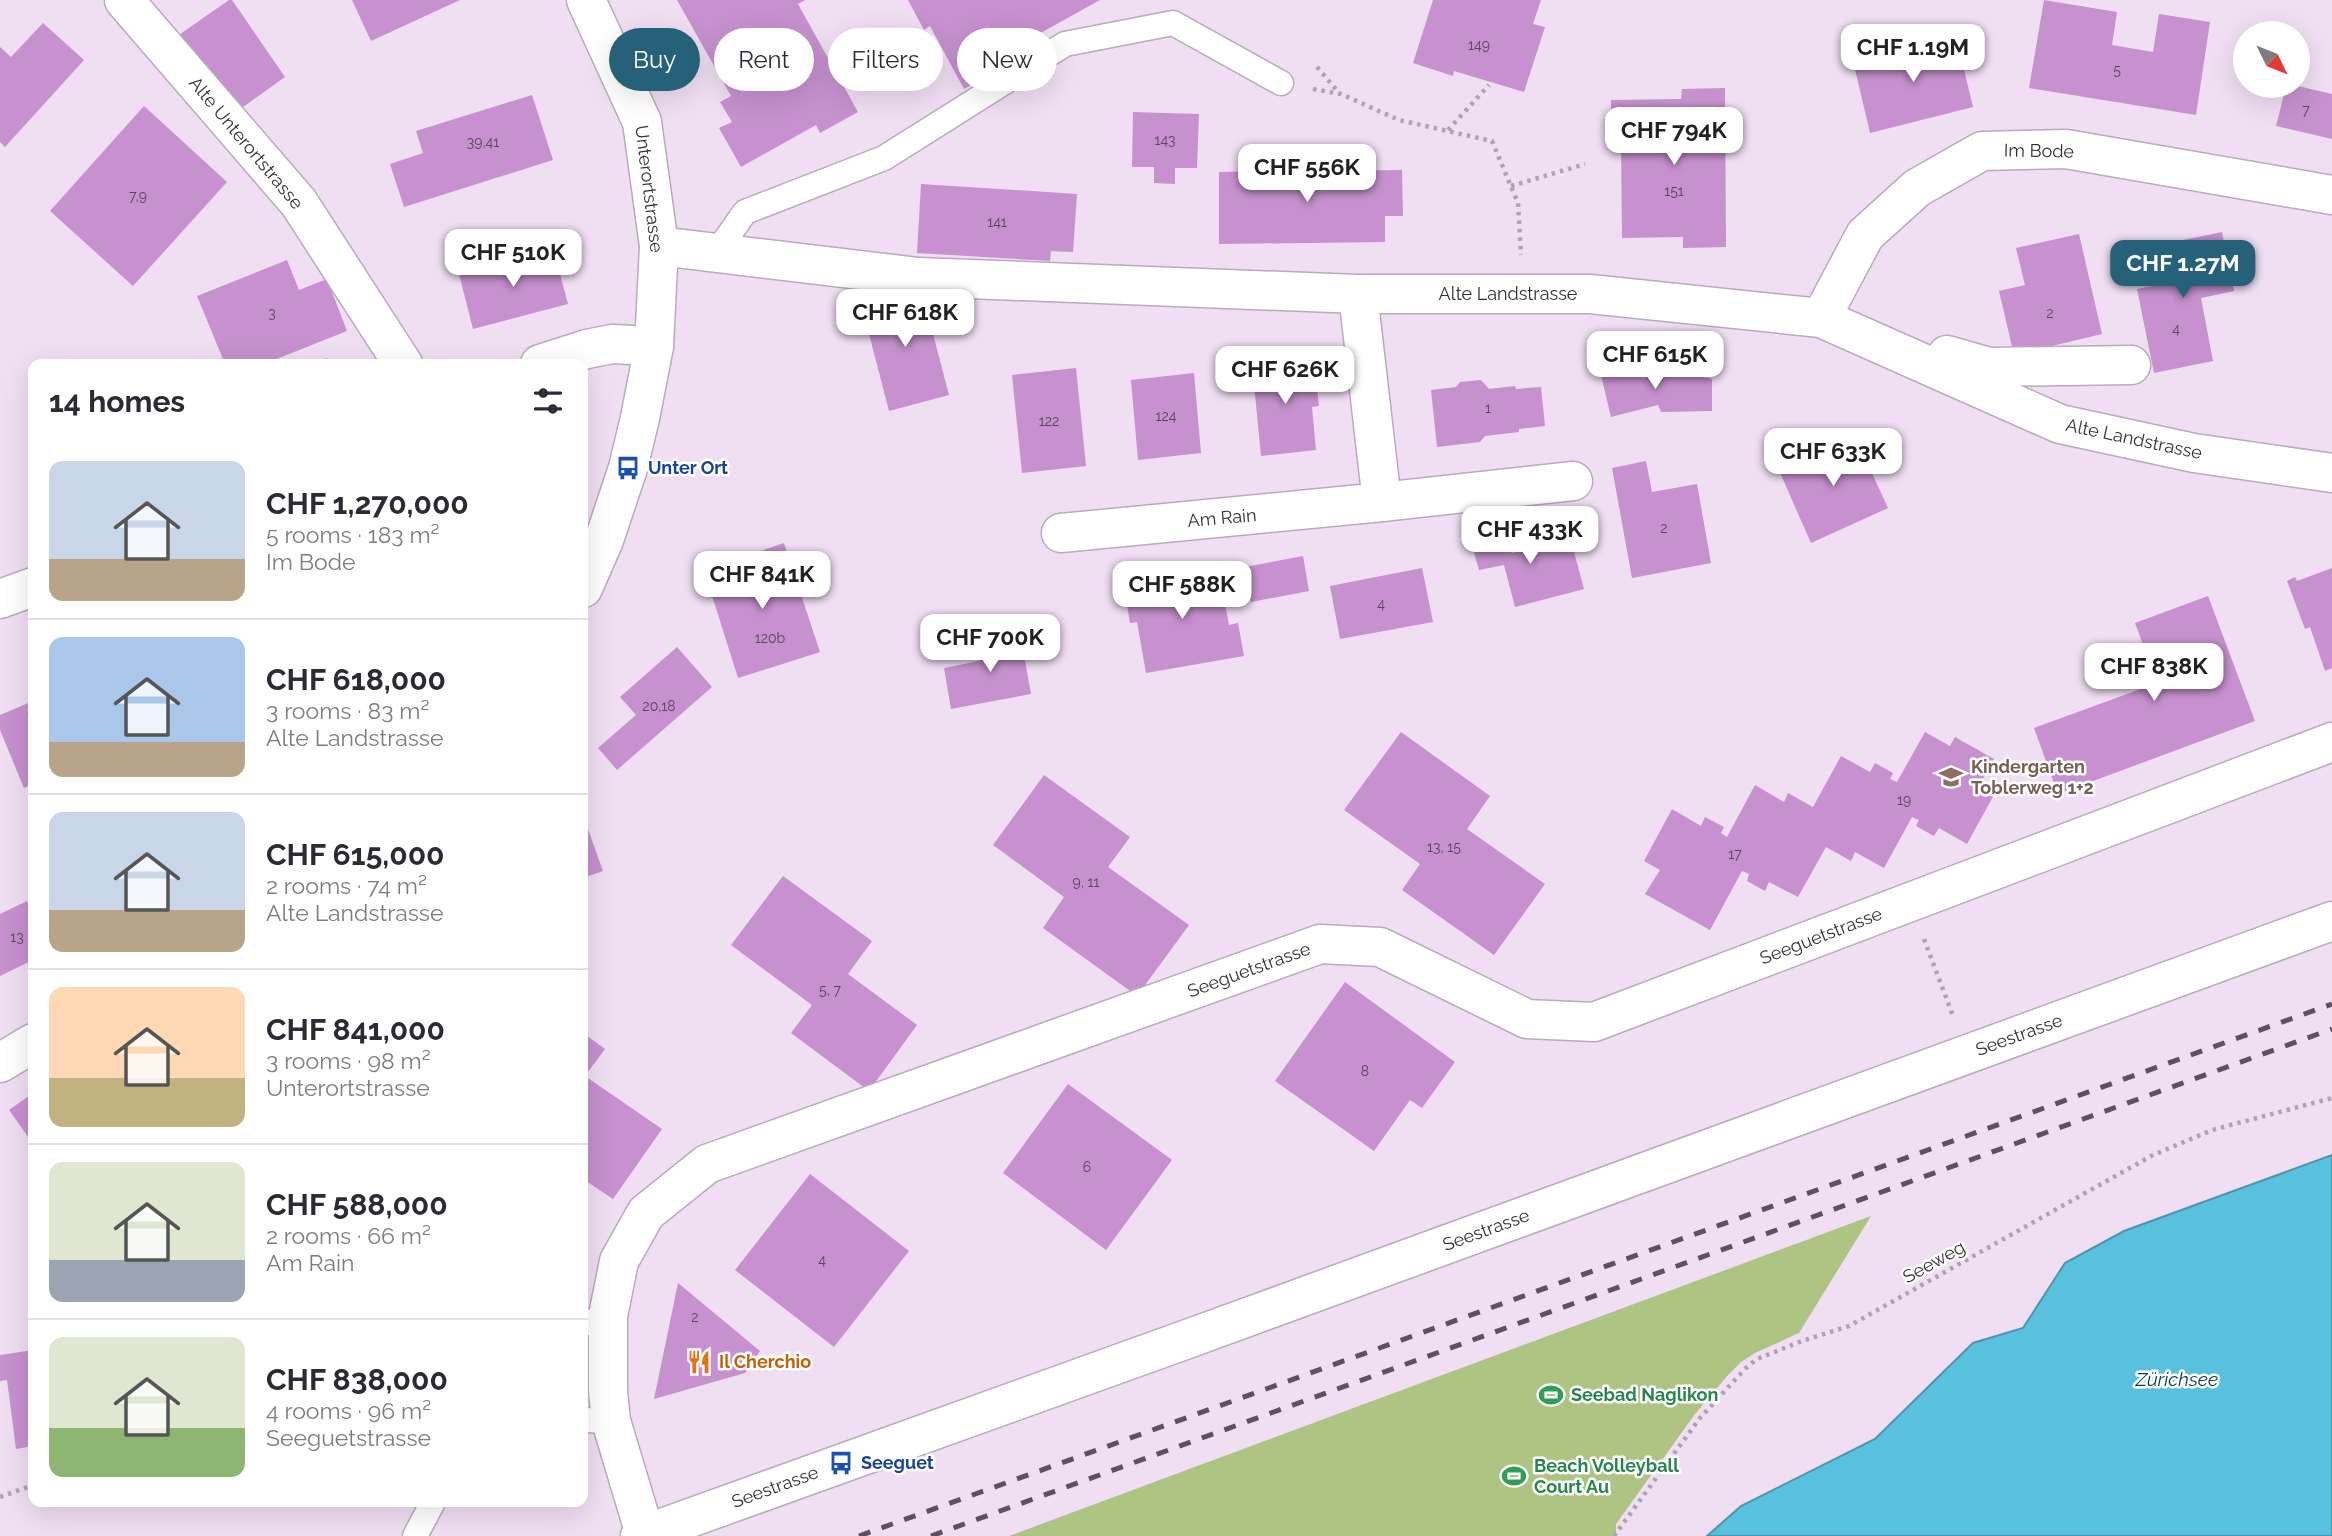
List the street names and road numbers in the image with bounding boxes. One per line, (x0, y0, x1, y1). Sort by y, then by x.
street label: Alte Unterortstrasse (185, 72, 308, 213)
street label: Unterortstrasse (631, 124, 668, 254)
street label: Im Bode (2004, 139, 2075, 162)
street label: Alte Landstrasse (1439, 283, 1578, 304)
street label: Alte Landstrasse (2064, 414, 2205, 463)
street label: Am Rain (1187, 504, 1257, 531)
street label: Seeguetstrasse (1757, 902, 1885, 968)
street label: Seeguetstrasse (1185, 937, 1314, 1001)
street label: Seestrasse (1973, 1009, 2066, 1060)
street label: Seestrasse (1440, 1204, 1533, 1255)
street label: Seeweg (1899, 1236, 1969, 1287)
street label: Seestrasse (729, 1461, 822, 1512)

